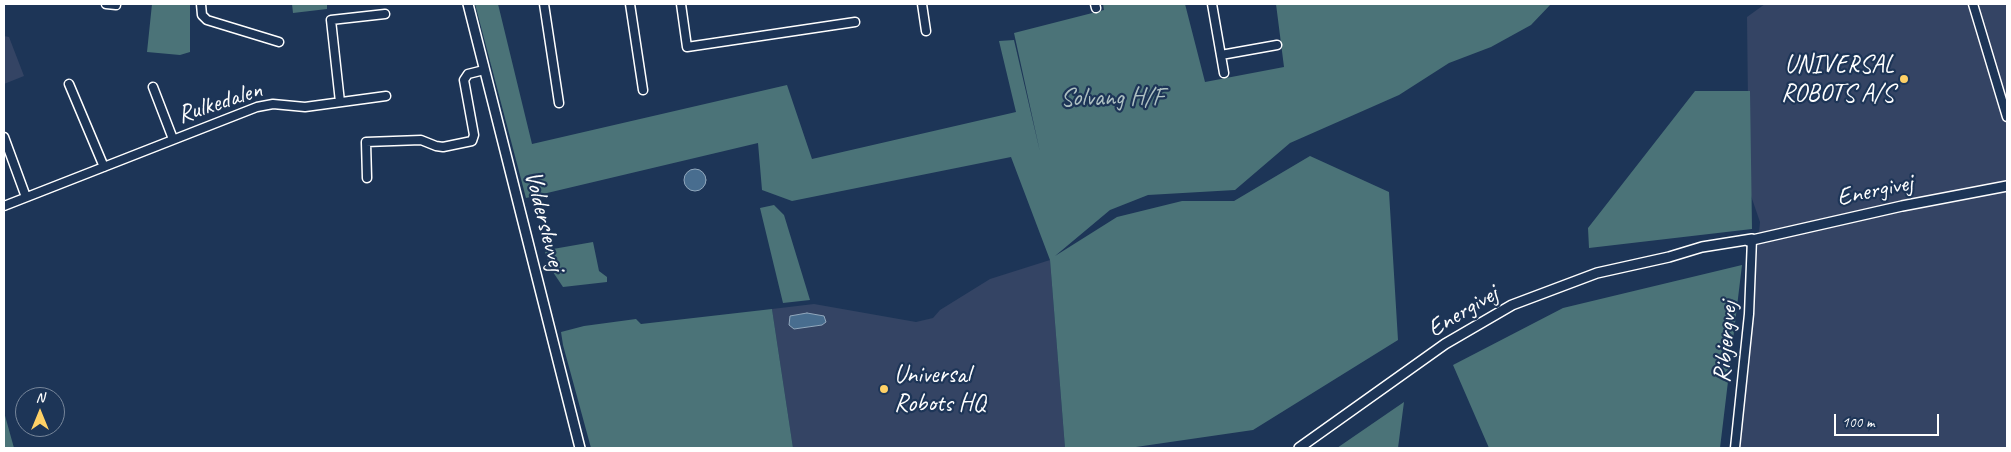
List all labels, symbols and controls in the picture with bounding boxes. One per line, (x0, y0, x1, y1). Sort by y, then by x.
place label: UNIVERSAL ROBOTS A/S (1781, 50, 1894, 109)
marker: UNIVERSAL ROBOTS A/S (1898, 73, 1910, 85)
street label: Rulkedalen (174, 75, 266, 131)
park label: Solvang H/F (1060, 83, 1164, 113)
street label: Volderslevvej (517, 168, 571, 274)
street label: Energivej (1834, 168, 1916, 214)
street label: Energivej (1422, 279, 1504, 345)
street label: Ribjergvej (1708, 300, 1744, 384)
place label: Universal Robots HQ (894, 360, 985, 419)
marker: Universal Robots HQ (878, 383, 890, 395)
north arrow (15, 387, 65, 437)
text: N (36, 389, 44, 406)
scale bar (1836, 404, 1941, 436)
text: 100 m (1842, 413, 1874, 432)

